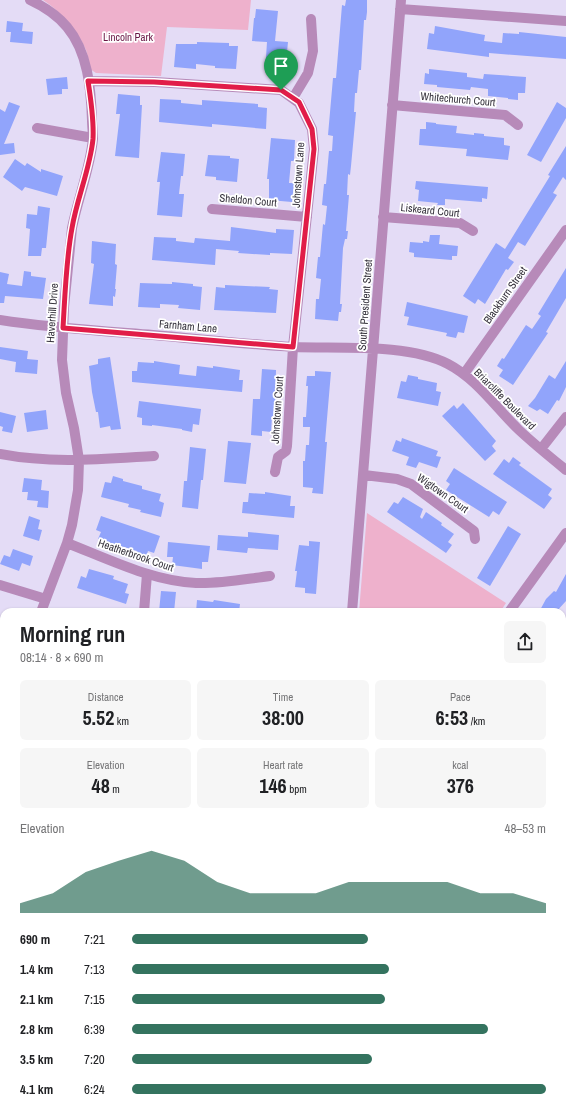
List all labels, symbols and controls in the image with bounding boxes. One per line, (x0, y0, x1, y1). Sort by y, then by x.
park label: Lincoln Park (103, 30, 154, 44)
pin (264, 49, 298, 90)
icon: arrive (270, 55, 292, 77)
street label: Whitechurch Court (420, 89, 497, 109)
street label: Johnstown Lane (289, 142, 307, 208)
street label: Sheldon Court (219, 191, 278, 210)
street label: Liskeard Court (400, 200, 461, 220)
street label: South President Street (355, 259, 375, 351)
street label: Blackburn Street (480, 263, 530, 326)
street label: Haverhill Drive (43, 283, 61, 343)
street label: Farnham Lane (158, 316, 218, 336)
street label: Briarcliffe Boulevard (471, 365, 539, 433)
street label: Johnstown Court (268, 375, 286, 444)
street label: Wigtown Court (415, 470, 472, 516)
street label: Heatherbrook Court (96, 535, 176, 575)
text: Morning run (20, 619, 125, 649)
button: share (504, 621, 546, 663)
text: 08:14 · 8 × 690 m (20, 649, 103, 666)
text: Distance (88, 690, 123, 704)
text: Time (273, 690, 293, 704)
text: Pace (450, 690, 471, 704)
text: 5.52 (82, 704, 114, 731)
text: 38:00 (262, 704, 304, 731)
text: 6:53 (435, 704, 468, 731)
text: km (114, 714, 129, 728)
text: /km (468, 714, 485, 728)
text: Elevation (87, 758, 124, 772)
text: Heart rate (263, 758, 303, 772)
text: kcal (452, 758, 468, 772)
text: 48 (92, 772, 110, 799)
text: 146 (259, 772, 287, 799)
text: 376 (447, 772, 474, 799)
text: m (110, 782, 120, 796)
text: bpm (287, 782, 307, 796)
text: Elevation (20, 820, 64, 837)
text: 48–53 m (505, 820, 546, 837)
text: 690 m (20, 931, 50, 948)
text: 7:21 (84, 931, 105, 948)
text: 1.4 km (20, 961, 53, 978)
text: 7:13 (84, 961, 105, 978)
text: 2.1 km (20, 991, 53, 1008)
text: 7:15 (84, 991, 105, 1008)
text: 2.8 km (20, 1021, 53, 1038)
text: 6:39 (84, 1021, 105, 1038)
text: 3.5 km (20, 1051, 53, 1068)
text: 7:20 (84, 1051, 105, 1068)
text: 4.1 km (20, 1081, 53, 1098)
text: 6:24 (84, 1081, 105, 1098)

